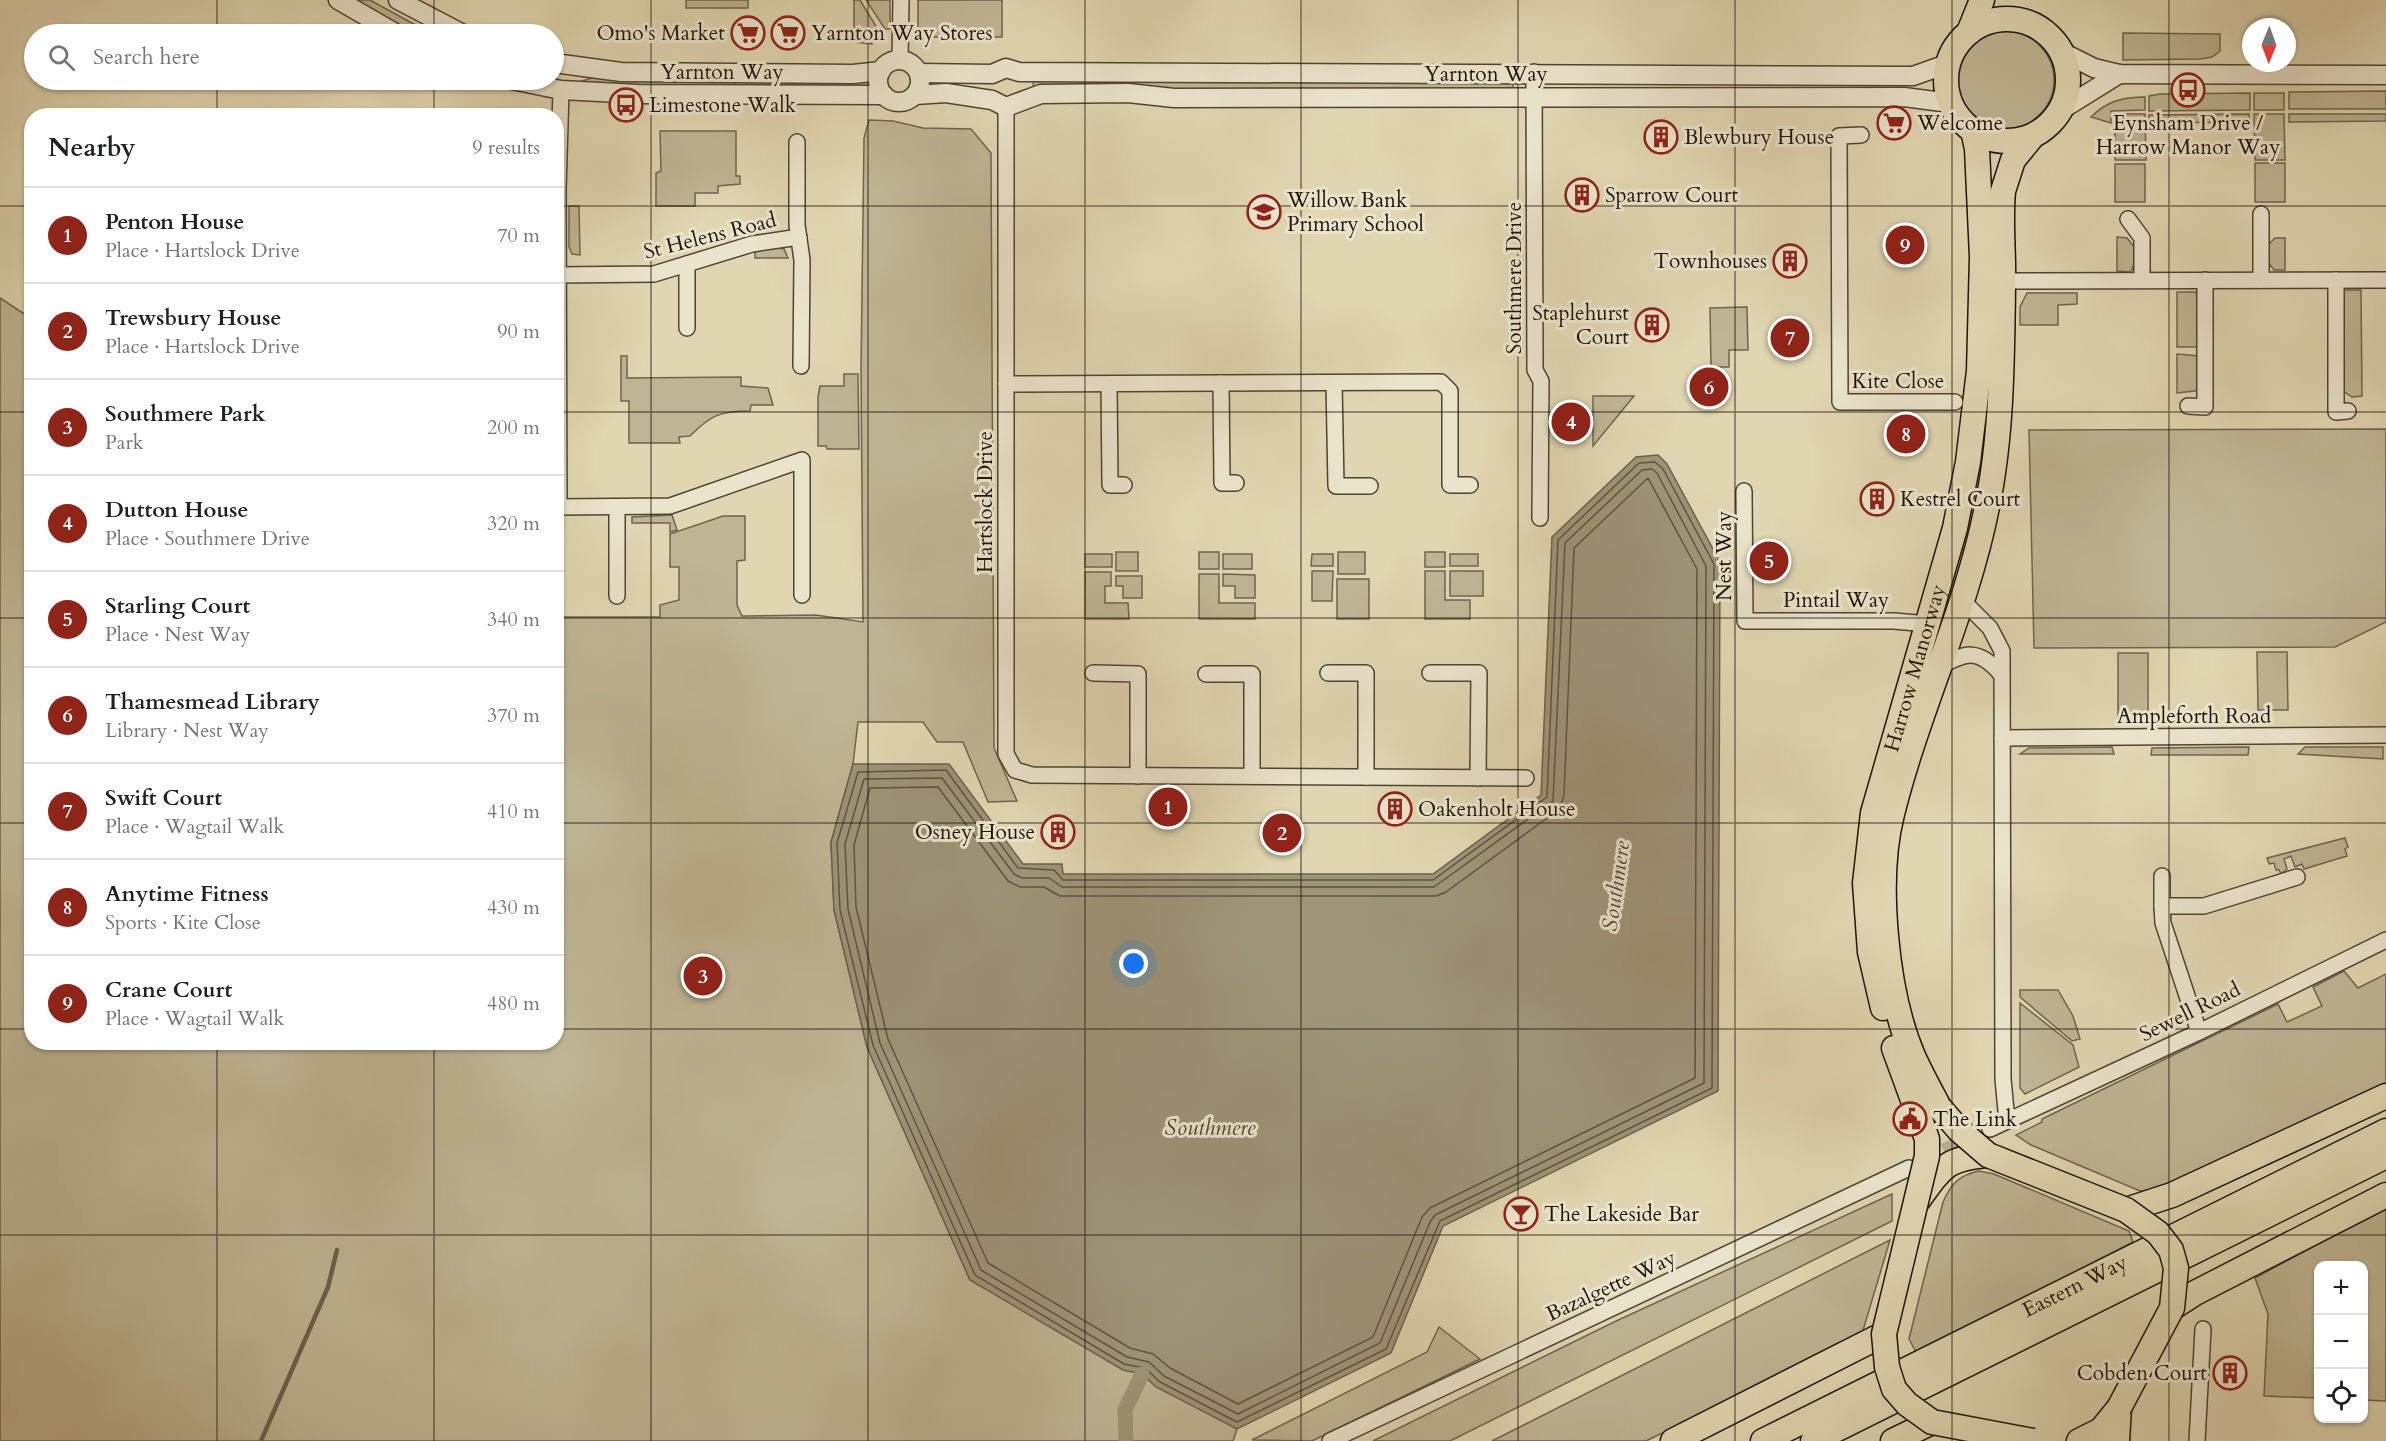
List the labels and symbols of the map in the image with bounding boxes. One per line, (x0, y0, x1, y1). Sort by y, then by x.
supermarket icon: Omo's Market (730, 15, 766, 51)
supermarket icon: Yarnton Way Stores (770, 15, 806, 51)
north arrow (2242, 18, 2296, 72)
place label: Omo's Market (596, 19, 725, 48)
place label: Yarnton Way Stores (811, 19, 993, 48)
street label: Yarnton Way (660, 58, 784, 87)
street label: Yarnton Way (1424, 60, 1548, 89)
bus stop icon: Eynsham Drive / Harrow Manor Way (2170, 72, 2206, 108)
bus stop icon: Limestone Walk (608, 87, 644, 123)
place label: Limestone Walk (649, 91, 797, 120)
supermarket icon: Welcome (1876, 105, 1912, 141)
place label: Welcome (1916, 109, 2003, 138)
place label: Eynsham Drive / Harrow Manor Way (2096, 109, 2280, 162)
building icon: Blewbury House (1643, 119, 1679, 155)
place label: Blewbury House (1684, 123, 1834, 152)
building icon: Sparrow Court (1564, 177, 1600, 213)
place label: Sparrow Court (1605, 181, 1739, 210)
place label: Willow Bank Primary School (1286, 186, 1424, 239)
school or university icon: Willow Bank Primary School (1246, 194, 1282, 230)
street label: Southmere Drive (1500, 202, 1529, 354)
street label: St Helens Road (641, 206, 779, 266)
pin: 9 (1886, 222, 1924, 268)
building icon: Townhouses (1772, 243, 1808, 279)
place label: Townhouses (1653, 247, 1767, 276)
place label: Staplehurst Court (1532, 299, 1629, 352)
building icon: Staplehurst Court (1634, 307, 1670, 343)
pin: 7 (1770, 316, 1810, 360)
pin: 6 (1690, 364, 1728, 410)
street label: Kite Close (1852, 367, 1944, 396)
pin: 4 (1552, 400, 1590, 444)
pin: 8 (1886, 412, 1926, 456)
street label: Hartslock Drive (971, 431, 1000, 573)
building icon: Kestrel Court (1859, 481, 1895, 517)
place label: Kestrel Court (1900, 485, 2021, 514)
street label: Nest Way (1710, 511, 1739, 601)
pin: 5 (1750, 538, 1788, 584)
street label: Harrow Manorway (1877, 581, 1953, 755)
street label: Pintail Way (1783, 586, 1889, 615)
street label: Ampleforth Road (2117, 702, 2271, 731)
pin: 1 (1148, 784, 1188, 830)
building icon: Oakenholt House (1377, 791, 1413, 827)
place label: Oakenholt House (1418, 795, 1575, 824)
pin: 2 (1262, 810, 1302, 856)
building icon: Osney House (1040, 814, 1076, 850)
place label: Osney House (915, 818, 1035, 847)
water label: Southmere (1595, 838, 1637, 933)
your location (1119, 949, 1148, 978)
pin: 3 (684, 954, 722, 998)
street label: Sewell Road (2135, 975, 2245, 1049)
public building icon: The Link (1892, 1101, 1928, 1137)
place label: The Link (1933, 1105, 2018, 1134)
water label: Southmere (1165, 1113, 1256, 1143)
bar icon: The Lakeside Bar (1503, 1196, 1539, 1232)
place label: The Lakeside Bar (1544, 1200, 1699, 1229)
street label: Bazalgette Way (1541, 1243, 1681, 1329)
street label: Eastern Way (2017, 1248, 2132, 1324)
building icon: Cobden Court (2212, 1355, 2248, 1391)
place label: Cobden Court (2077, 1359, 2207, 1388)

